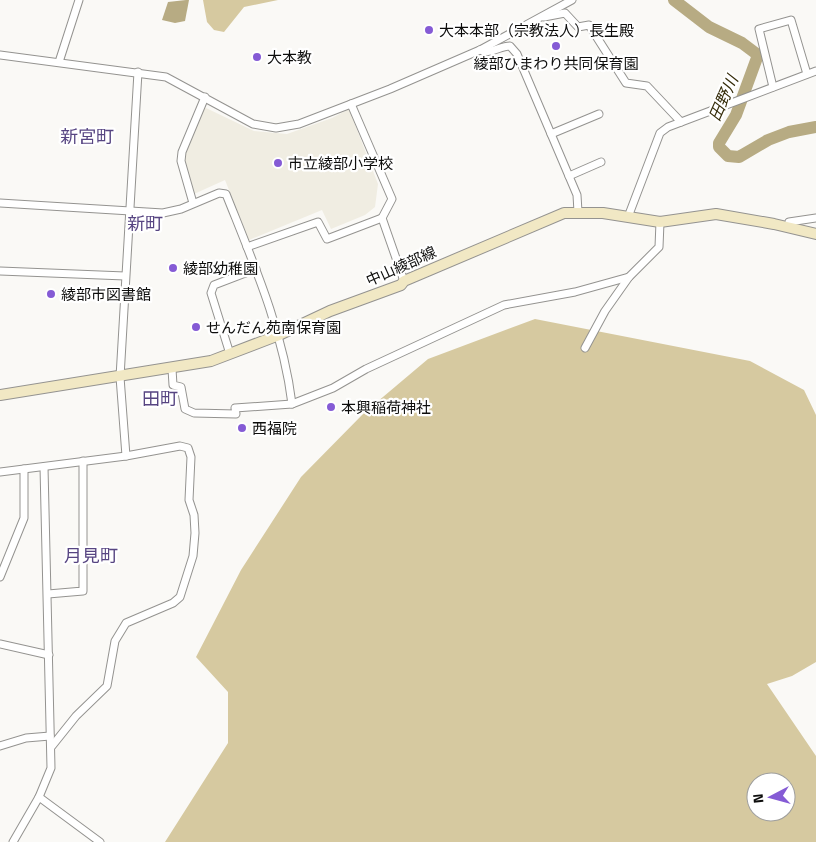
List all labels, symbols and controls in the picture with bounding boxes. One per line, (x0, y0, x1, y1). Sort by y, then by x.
place label: 大本本部（宗教法人）長生殿 (439, 19, 634, 42)
marker: 大本本部（宗教法人）長生殿 (423, 24, 435, 36)
marker: 綾部ひまわり共同保育園 (550, 40, 562, 52)
place label: 大本教 (267, 46, 312, 69)
marker: 大本教 (251, 51, 263, 63)
place label: 綾部ひまわり共同保育園 (473, 52, 639, 75)
water label: 田野川 (702, 69, 745, 125)
district label: 新宮町 (60, 123, 114, 150)
place label: 市立綾部小学校 (288, 152, 393, 175)
marker: 市立綾部小学校 (272, 157, 284, 169)
district label: 新町 (127, 210, 163, 237)
street label: 中山綾部線 (362, 240, 440, 292)
place label: 綾部幼稚園 (183, 257, 258, 280)
marker: 綾部幼稚園 (167, 262, 179, 274)
place label: 綾部市図書館 (61, 283, 151, 306)
marker: 綾部市図書館 (45, 288, 57, 300)
place label: せんだん苑南保育園 (206, 316, 341, 339)
marker: せんだん苑南保育園 (190, 321, 202, 333)
district label: 田町 (142, 385, 178, 412)
place label: 本興稲荷神社 (341, 396, 431, 419)
marker: 本興稲荷神社 (325, 401, 337, 413)
place label: 西福院 (252, 417, 297, 440)
marker: 西福院 (236, 422, 248, 434)
district label: 月見町 (64, 542, 118, 569)
north arrow (746, 772, 796, 822)
text: N (747, 792, 769, 804)

